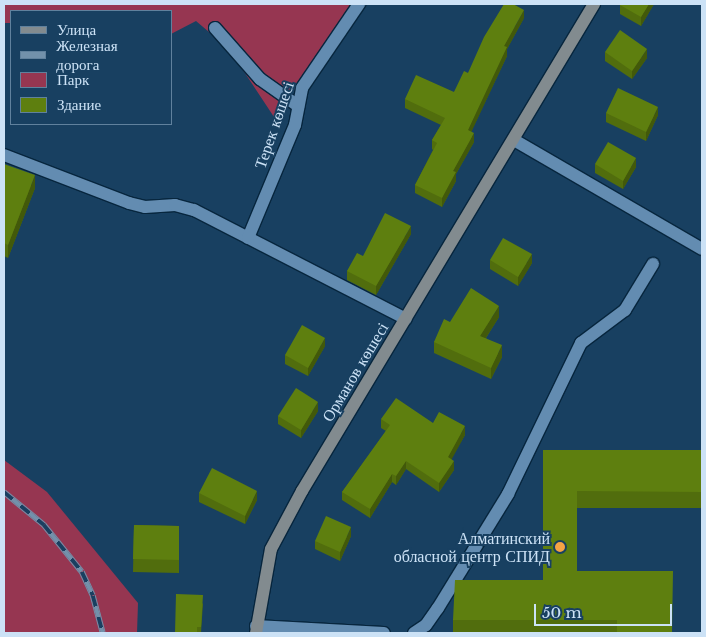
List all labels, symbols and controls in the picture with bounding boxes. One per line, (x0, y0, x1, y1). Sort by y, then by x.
legend (10, 10, 172, 125)
text: Улица (57, 20, 96, 39)
text: Железная дорога (56, 36, 118, 74)
text: Парк (57, 70, 89, 89)
street label: Терек көшесі (250, 79, 298, 171)
text: Здание (57, 95, 101, 114)
street label: Орманов көшесі (318, 319, 392, 425)
place label: Алматинский обласной центр СПИД (394, 528, 550, 566)
marker: Алматинский обласной центр СПИД (554, 541, 566, 553)
scale bar (536, 594, 674, 626)
text: 50 m (542, 603, 582, 622)

